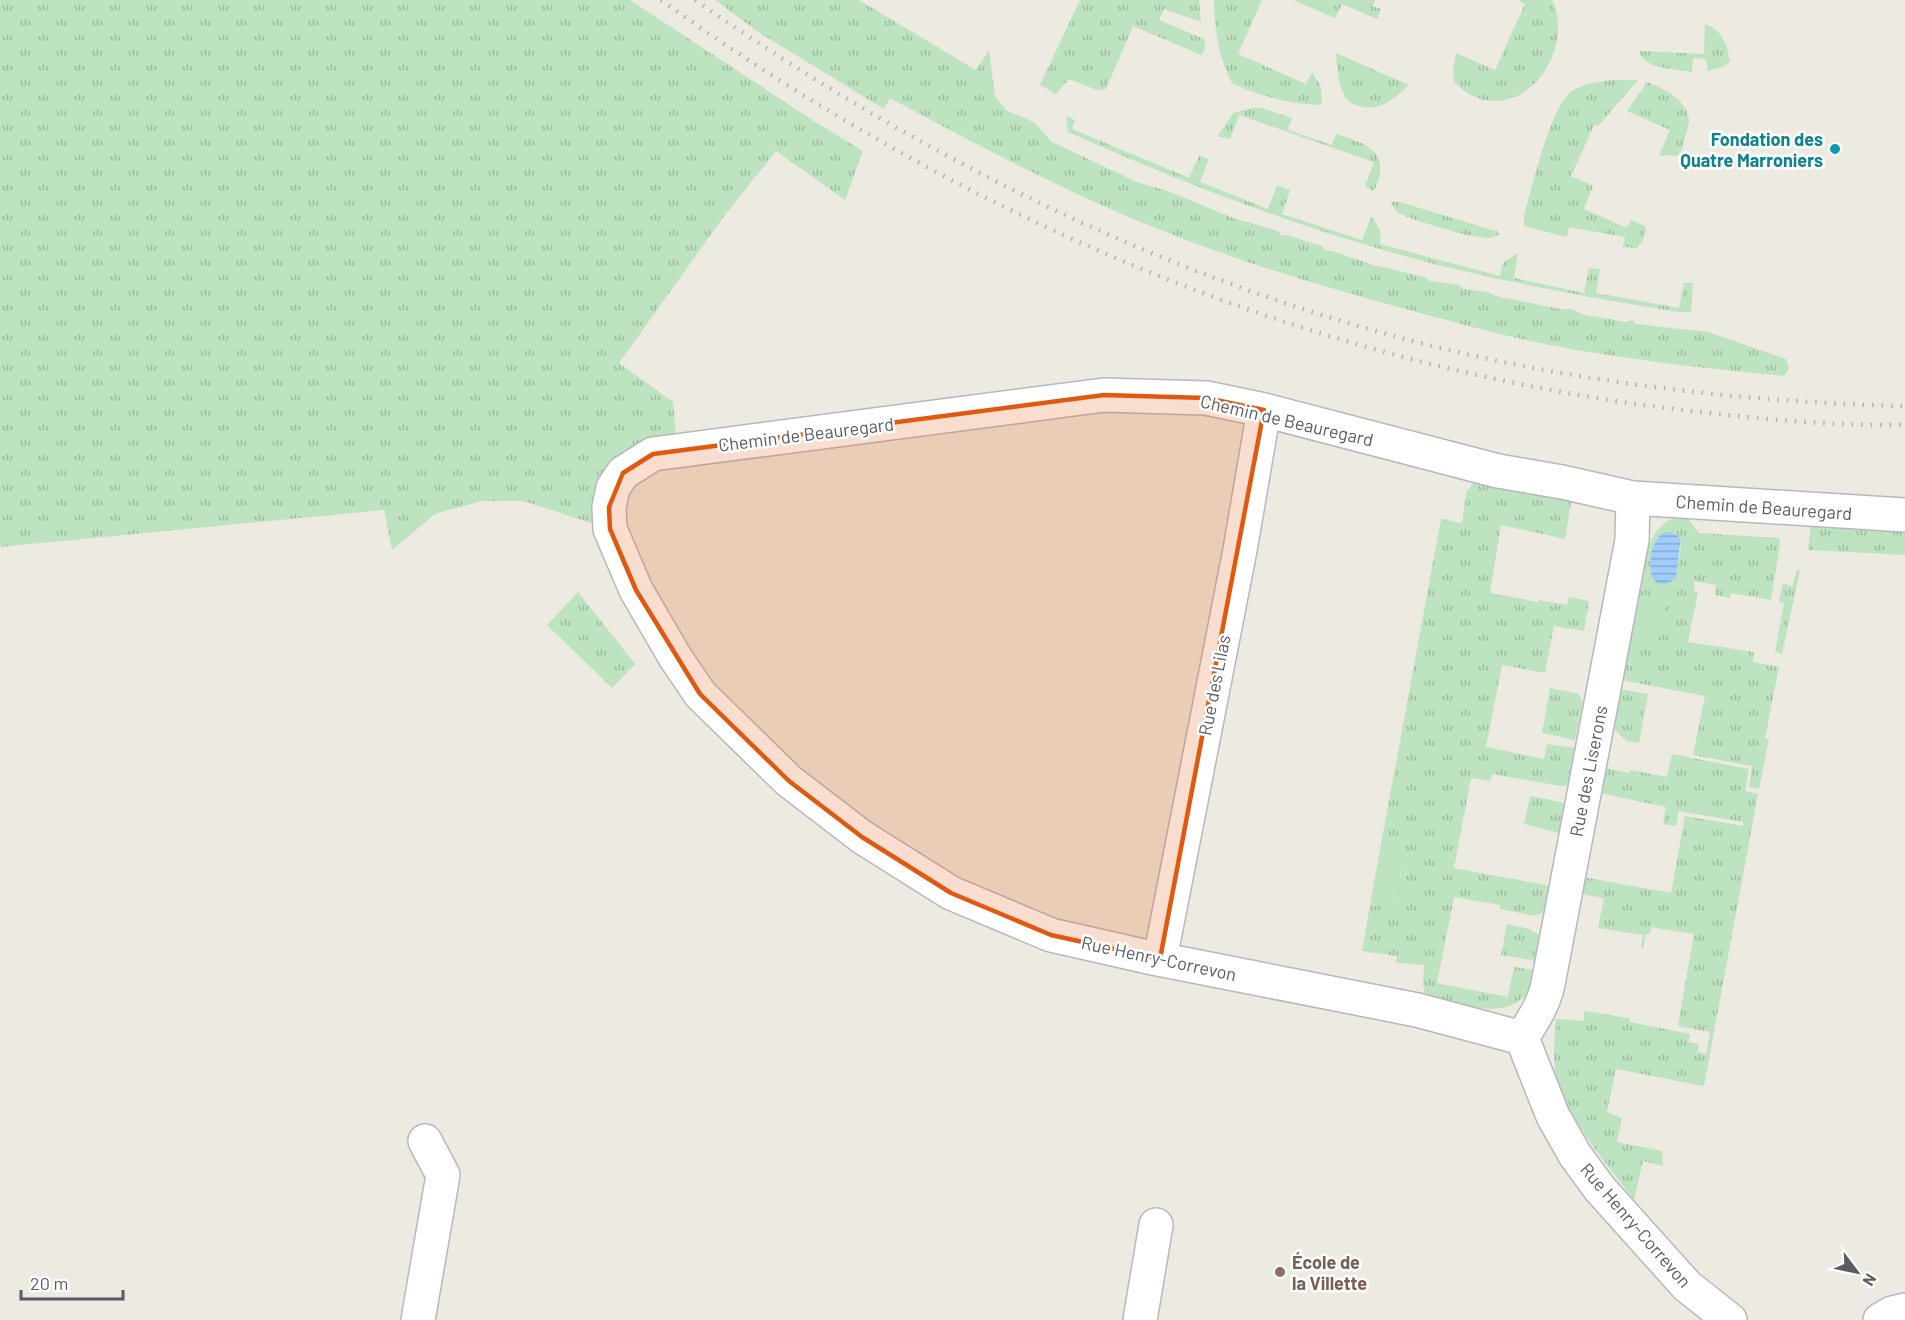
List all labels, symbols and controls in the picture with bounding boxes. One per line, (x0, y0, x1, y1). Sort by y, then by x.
place label: Fondation des Quatre Marroniers (1680, 128, 1823, 171)
marker: Fondation des Quatre Marroniers (1828, 142, 1842, 156)
street label: Chemin de Beauregard (1198, 389, 1376, 451)
street label: Chemin de Beauregard (717, 412, 895, 456)
street label: Chemin de Beauregard (1675, 490, 1853, 524)
street label: Rue des Lilas (1193, 633, 1235, 737)
street label: Rue des Liserons (1565, 704, 1611, 838)
street label: Rue Henry-Correvon (1079, 931, 1239, 985)
street label: Rue Henry-Correvon (1576, 1158, 1696, 1292)
north arrow (1827, 1242, 1887, 1302)
place label: École de la Villette (1292, 1251, 1367, 1294)
scale bar (21, 1263, 123, 1301)
marker: École de la Villette (1273, 1265, 1287, 1279)
text: N (1859, 1271, 1881, 1290)
text: 20 m (30, 1272, 68, 1294)

